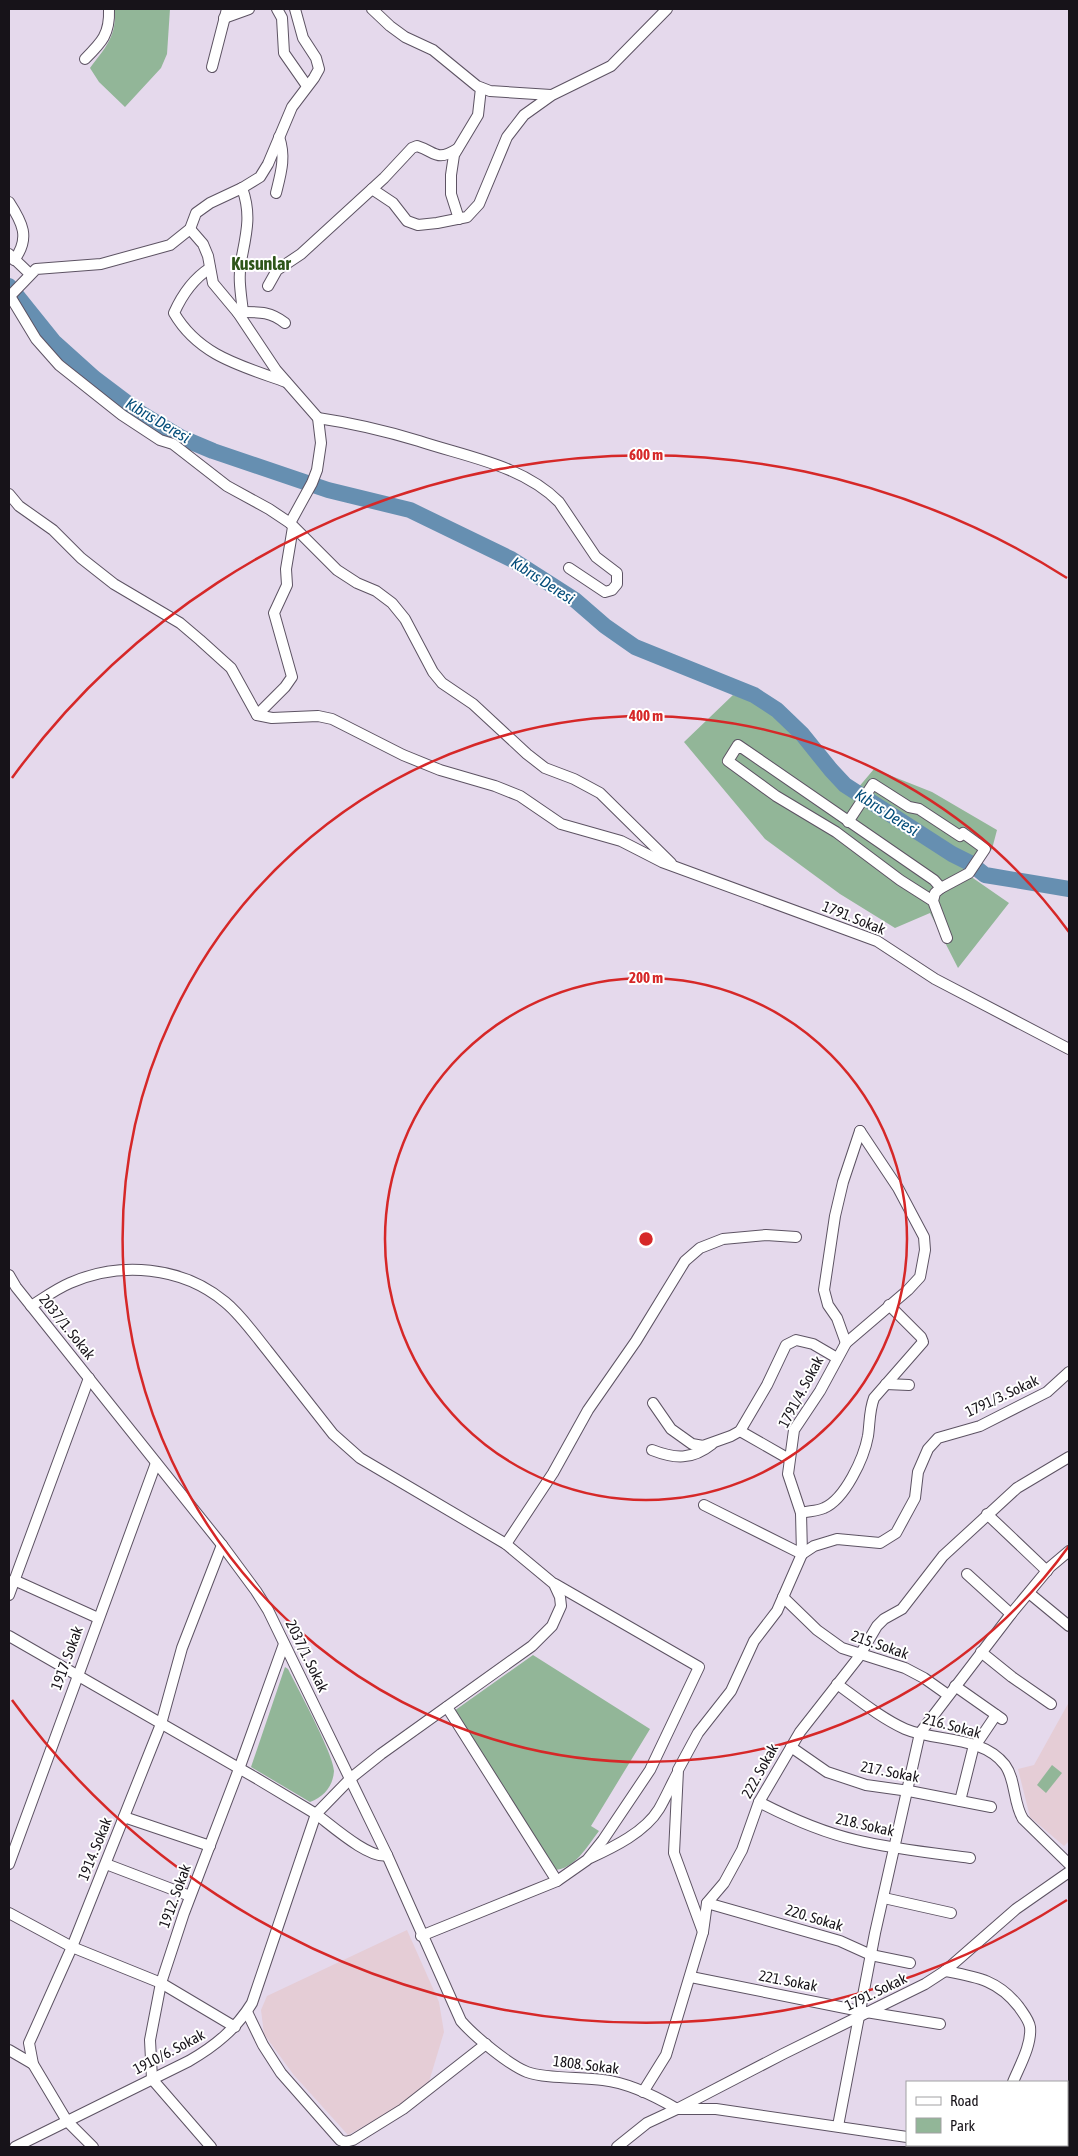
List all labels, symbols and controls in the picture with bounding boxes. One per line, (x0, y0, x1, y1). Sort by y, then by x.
district label: Kusunlar (231, 253, 291, 274)
water label: Kıbrıs Deresi (123, 394, 194, 446)
text: 600 m (629, 446, 663, 463)
water label: Kıbrıs Deresi (508, 553, 578, 607)
text: 400 m (628, 707, 663, 724)
water label: Kıbrıs Deresi (852, 785, 922, 839)
street label: 1791. Sokak (820, 897, 889, 938)
text: 200 m (629, 969, 663, 986)
centre of rings (637, 1230, 655, 1248)
street label: 2037/1. Sokak (36, 1291, 99, 1363)
street label: 1791/4. Sokak (775, 1353, 827, 1430)
street label: 1791/3. Sokak (963, 1371, 1041, 1420)
street label: 2037/1. Sokak (283, 1617, 332, 1695)
street label: 1917. Sokak (47, 1623, 86, 1692)
street label: 215. Sokak (849, 1627, 911, 1662)
street label: 216. Sokak (921, 1710, 983, 1742)
street label: 222. Sokak (738, 1740, 782, 1801)
street label: 217. Sokak (859, 1757, 921, 1786)
street label: 218. Sokak (834, 1810, 896, 1840)
street label: 1914. Sokak (74, 1814, 115, 1883)
street label: 1912. Sokak (155, 1861, 194, 1930)
street label: 220. Sokak (783, 1901, 845, 1934)
street label: 221. Sokak (757, 1966, 819, 1995)
street label: 1791. Sokak (842, 1969, 910, 2014)
street label: 1910/6. Sokak (130, 2025, 208, 2078)
street label: 1808. Sokak (552, 2052, 620, 2077)
legend (906, 2081, 1068, 2146)
text: Road (950, 2092, 979, 2109)
text: Park (950, 2117, 975, 2134)

